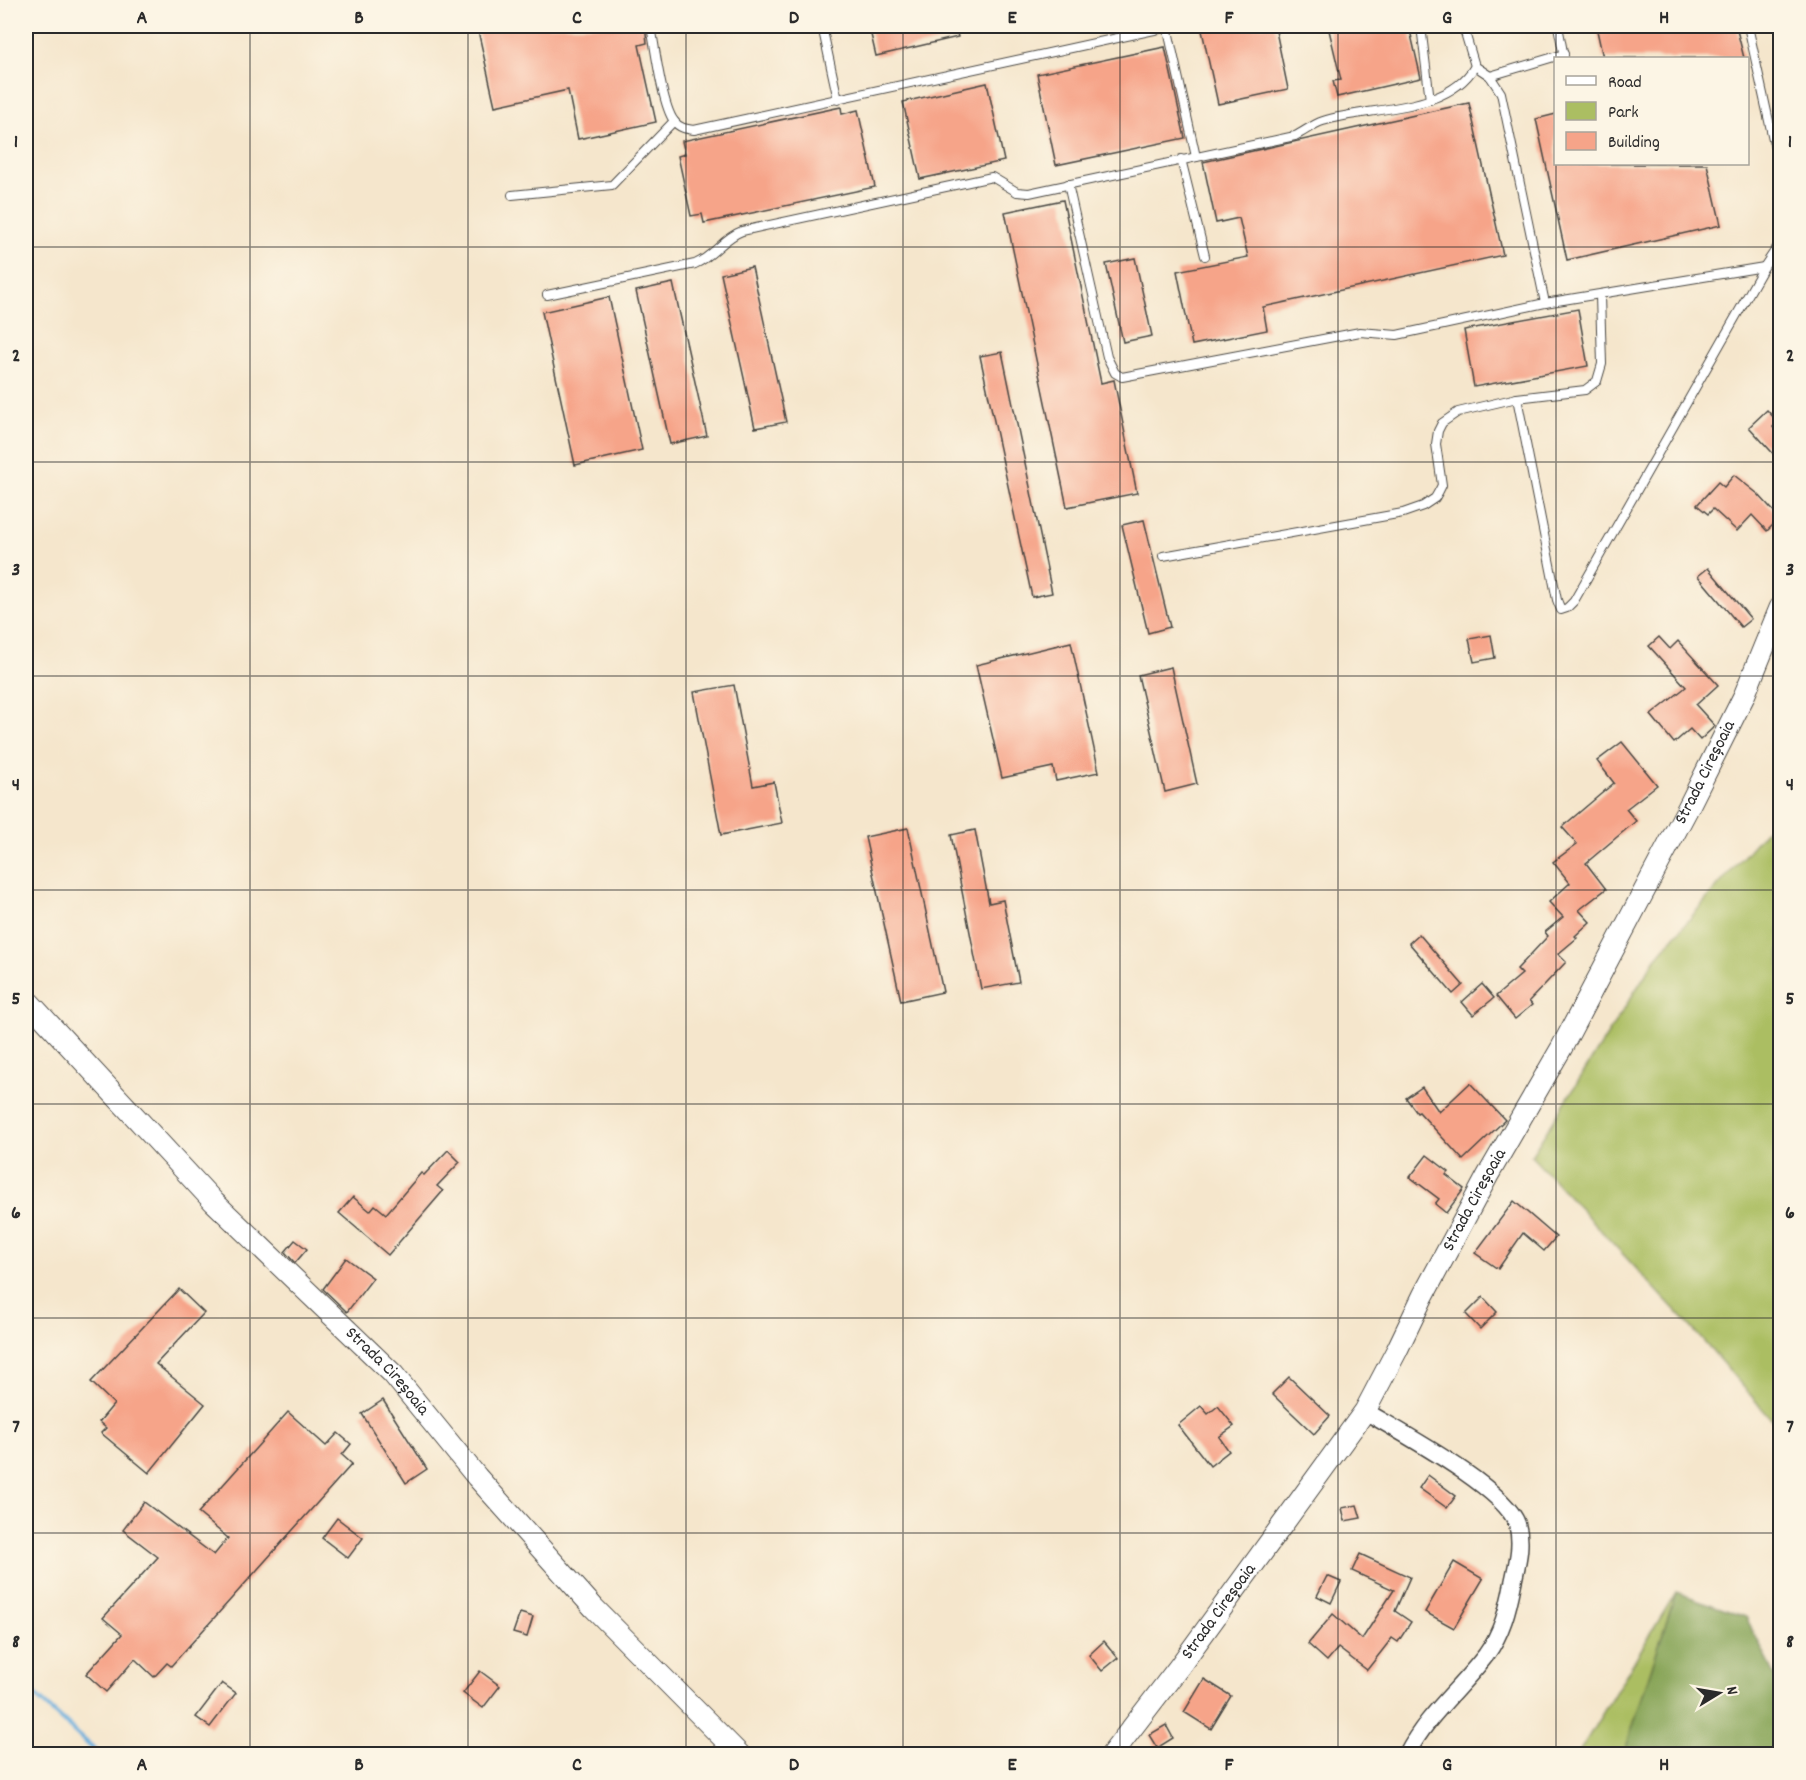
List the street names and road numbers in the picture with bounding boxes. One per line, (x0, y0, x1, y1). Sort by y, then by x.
street label: Strada Cireșoaia (1669, 716, 1742, 829)
street label: Strada Cireșoaia (1437, 1144, 1513, 1256)
street label: Strada Cireșoaia (339, 1322, 435, 1422)
street label: Strada Cireșoaia (1176, 1558, 1263, 1665)

